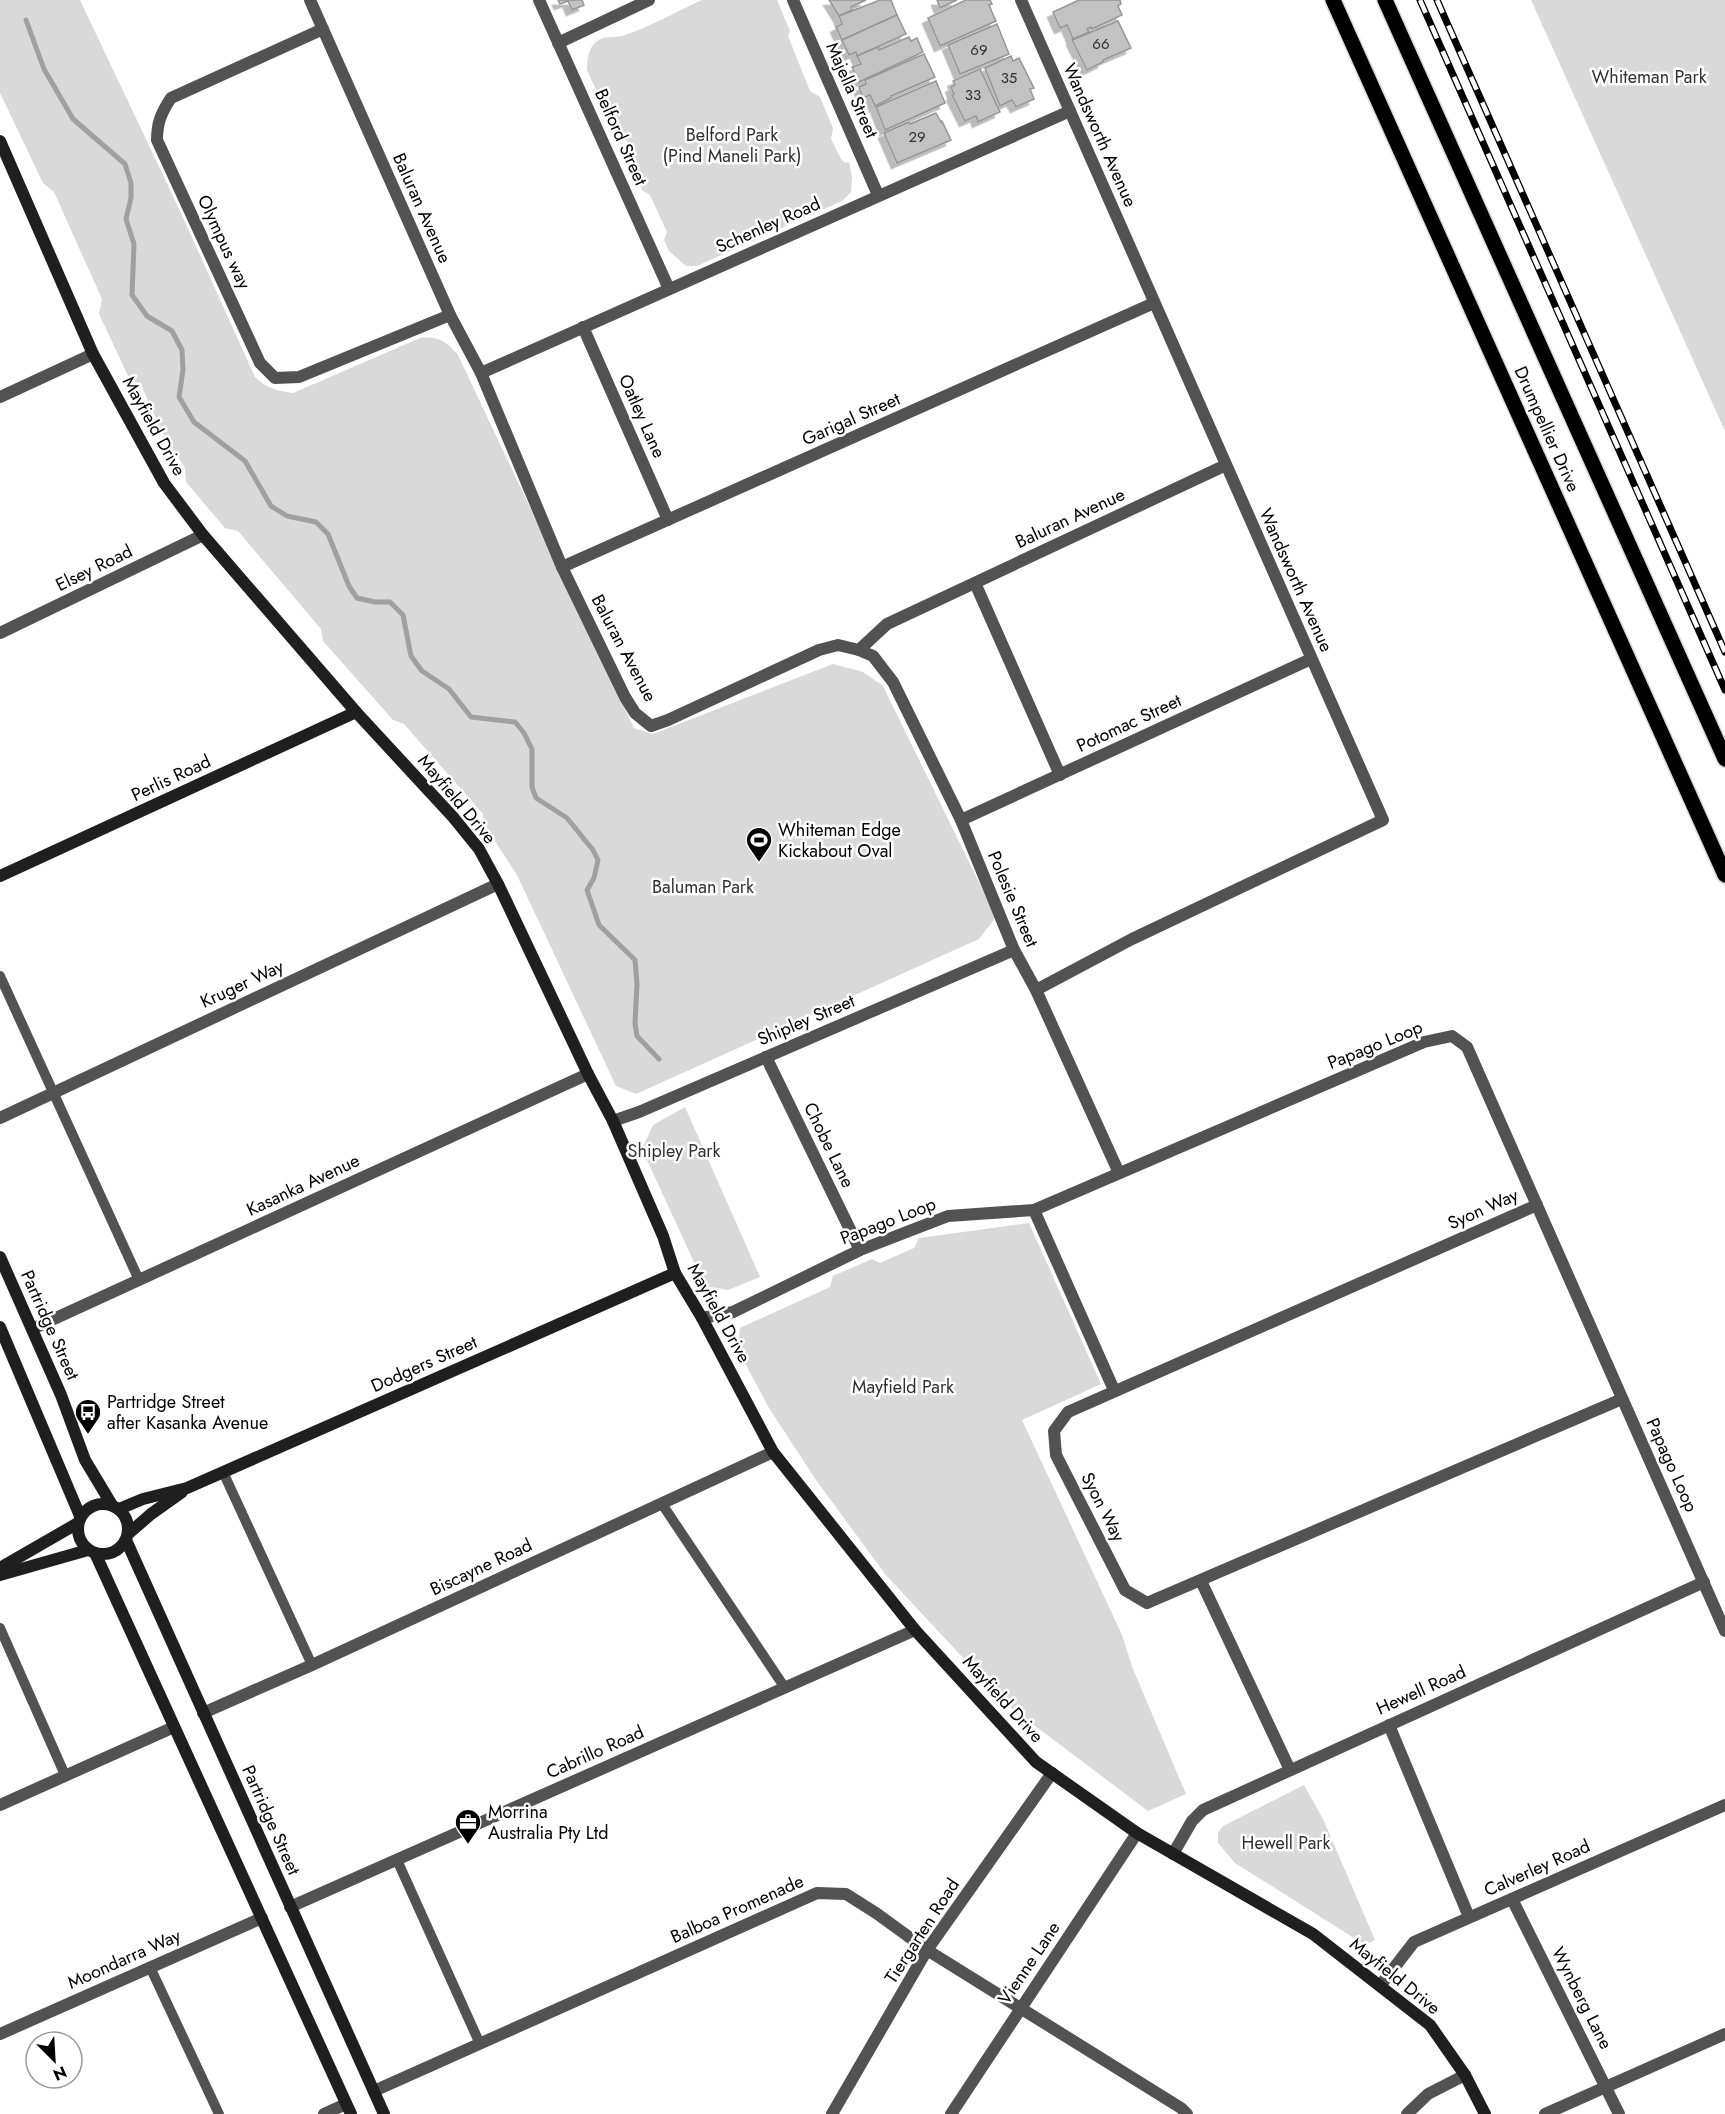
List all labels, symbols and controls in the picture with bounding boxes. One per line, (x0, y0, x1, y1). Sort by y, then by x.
house number: 66 (1092, 33, 1110, 55)
street label: Majella Street (819, 38, 885, 143)
house number: 69 (970, 39, 988, 61)
street label: Wandsworth Avenue (1057, 59, 1143, 211)
park label: Whiteman Park (1591, 64, 1707, 90)
house number: 35 (1001, 67, 1017, 89)
house number: 33 (965, 84, 981, 106)
street label: Belford Street (588, 85, 654, 190)
park label: Belford Park (Pind Maneli Park) (662, 122, 802, 169)
house number: 29 (908, 126, 926, 148)
street label: Baluran Avenue (386, 149, 458, 267)
street label: Schenley Road (712, 190, 824, 260)
street label: Olympus way (191, 191, 257, 294)
street label: Drumpellier Drive (1508, 362, 1586, 496)
street label: Oatley Lane (612, 370, 672, 462)
street label: Mayfield Drive (116, 372, 192, 480)
street label: Garigal Street (798, 386, 905, 452)
street label: Baluran Avenue (1011, 481, 1129, 555)
street label: Wandsworth Avenue (1253, 504, 1339, 656)
street label: Elsey Road (51, 538, 137, 598)
street label: Baluran Avenue (585, 590, 663, 706)
street label: Potomac Street (1072, 687, 1186, 759)
street label: Perlis Road (127, 748, 215, 808)
street label: Mayfield Drive (412, 749, 502, 849)
place label: Whiteman Edge Kickabout Oval (778, 817, 901, 864)
sports icon: Whiteman Edge Kickabout Oval (744, 825, 774, 863)
street label: Polesie Street (981, 847, 1045, 952)
park label: Baluman Park (652, 874, 754, 900)
street label: Kruger Way (196, 953, 288, 1015)
street label: Shipley Street (753, 988, 859, 1052)
street label: Papago Loop (1324, 1014, 1426, 1076)
street label: Chobe Lane (797, 1098, 861, 1192)
park label: Shipley Park (628, 1138, 720, 1164)
street label: Kasanka Avenue (242, 1147, 364, 1223)
street label: Syon Way (1444, 1182, 1522, 1236)
street label: Papago Loop (836, 1191, 940, 1251)
street label: Mayfield Drive (681, 1259, 757, 1367)
street label: Partridge Street (14, 1266, 86, 1385)
street label: Dodgers Street (367, 1329, 482, 1399)
park label: Mayfield Park (852, 1374, 954, 1400)
place label: Partridge Street after Kasanka Avenue (107, 1389, 268, 1436)
bus stop icon: Partridge Street after Kasanka Avenue (73, 1397, 103, 1435)
street label: Papago Loop (1640, 1414, 1704, 1516)
street label: Syon Way (1074, 1468, 1132, 1546)
street label: Biscayne Road (426, 1532, 536, 1602)
street label: Mayfield Drive (957, 1649, 1049, 1749)
street label: Hewell Road (1372, 1659, 1470, 1721)
street label: Cabrillo Road (542, 1719, 648, 1785)
street label: Partridge Street (235, 1761, 307, 1880)
place label: Morrina Australia Pty Ltd (488, 1799, 608, 1846)
office icon: Morrina Australia Pty Ltd (453, 1807, 483, 1845)
park label: Hewell Park (1242, 1830, 1331, 1856)
street label: Calverley Road (1480, 1833, 1594, 1903)
street label: Balboa Promenade (666, 1868, 808, 1950)
street label: Tiergarten Road (878, 1873, 966, 1989)
street label: Vienne Lane (992, 1916, 1066, 2010)
street label: Moondarra Way (63, 1922, 185, 1996)
street label: Mayfield Drive (1344, 1931, 1446, 2021)
street label: Wynberg Lane (1545, 1942, 1619, 2054)
north arrow (24, 2030, 84, 2090)
text: N (49, 2060, 70, 2086)

